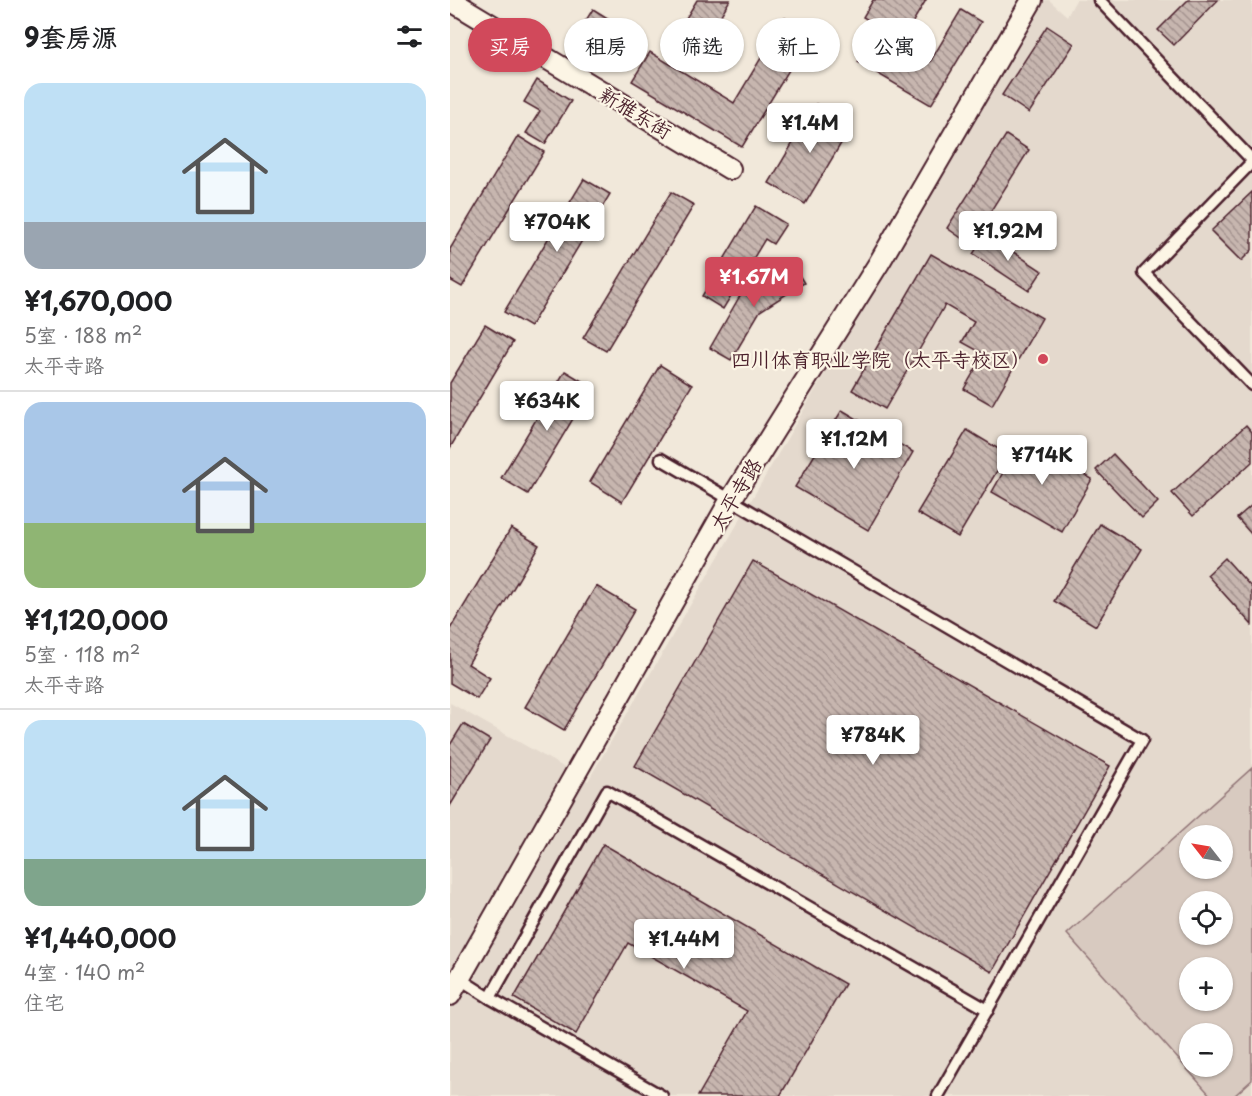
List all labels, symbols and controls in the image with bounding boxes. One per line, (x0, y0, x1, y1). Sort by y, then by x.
text: 9套房源 (24, 17, 118, 56)
chip: 买房 (468, 18, 552, 72)
chip: 租房 (564, 18, 648, 72)
chip: 筛选 (660, 18, 744, 72)
chip: 新上 (756, 18, 840, 72)
chip: 公寓 (852, 18, 936, 72)
icon: filters (393, 20, 426, 53)
street label: 新雅东街 (594, 79, 678, 145)
pin: ¥1.4M (768, 103, 852, 154)
text: ¥1.4M (781, 107, 839, 137)
icon: home (171, 122, 279, 230)
pin: ¥704K (515, 202, 599, 253)
text: ¥704K (523, 206, 591, 236)
pin: ¥1.92M (959, 211, 1057, 262)
text: ¥1.92M (973, 215, 1043, 245)
pin: ¥1.67M (705, 257, 803, 308)
text: ¥1.67M (719, 261, 789, 291)
text: ¥1,670,000 (24, 281, 172, 320)
text: 5室 · 188 m² (24, 320, 142, 350)
place label: 四川体育职业学院（太平寺校区） (731, 344, 1031, 374)
text: 太平寺路 (24, 350, 104, 380)
marker: 四川体育职业学院（太平寺校区） (1036, 352, 1050, 366)
pin: ¥634K (505, 381, 589, 432)
text: ¥634K (514, 385, 580, 415)
pin: ¥1.12M (805, 419, 903, 470)
text: ¥1.12M (820, 423, 888, 453)
pin: ¥714K (1000, 435, 1084, 486)
text: ¥714K (1011, 439, 1073, 469)
icon: home (171, 441, 279, 549)
street label: 太平寺路 (702, 451, 769, 536)
text: ¥1,120,000 (24, 600, 168, 639)
text: 5室 · 118 m² (24, 639, 140, 669)
text: 太平寺路 (24, 669, 104, 699)
pin: ¥784K (831, 715, 915, 766)
text: ¥784K (840, 719, 906, 749)
icon: home (171, 759, 279, 867)
north arrow (1179, 825, 1233, 879)
map controls (1179, 825, 1233, 1077)
button: locate (1179, 891, 1233, 945)
text: ¥1,440,000 (24, 918, 176, 957)
pin: ¥1.44M (635, 919, 733, 970)
text: ¥1.44M (648, 923, 720, 953)
text: 4室 · 140 m² (24, 957, 145, 987)
button: + (1179, 957, 1233, 1011)
text: 住宅 (24, 987, 64, 1017)
button: − (1179, 1023, 1233, 1077)

